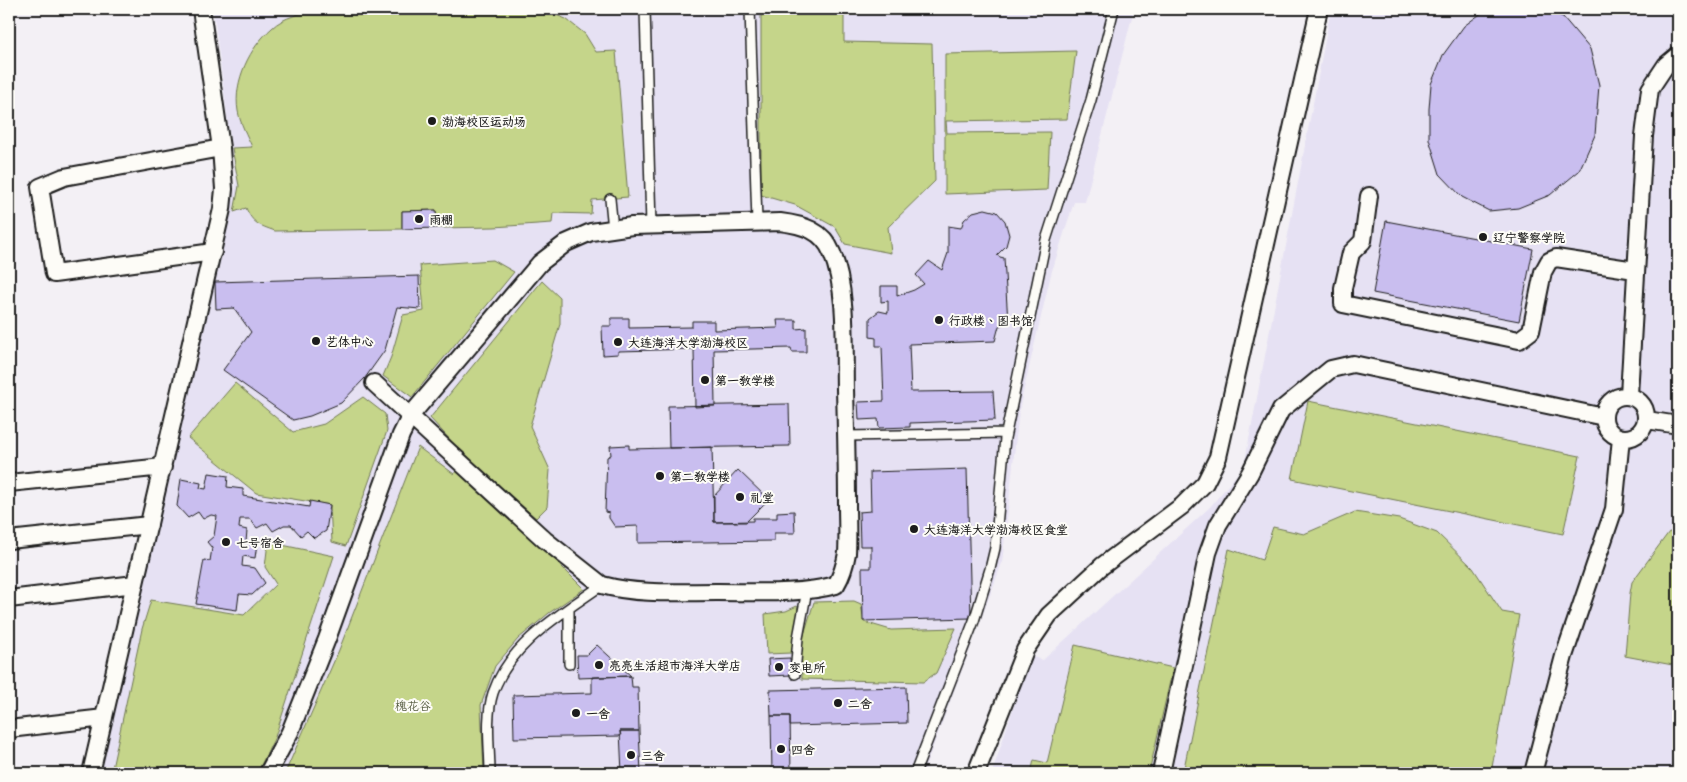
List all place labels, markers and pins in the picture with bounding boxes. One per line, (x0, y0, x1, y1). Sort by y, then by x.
place label: 渤海校区运动场 (442, 112, 526, 130)
marker: 渤海校区运动场 (426, 115, 438, 127)
place label: 雨棚 (429, 210, 453, 228)
marker: 雨棚 (413, 213, 425, 225)
place label: 辽宁警察学院 (1493, 228, 1565, 246)
marker: 辽宁警察学院 (1477, 231, 1489, 243)
place label: 行政楼、图书馆 (949, 311, 1033, 329)
marker: 行政楼、图书馆 (933, 314, 945, 326)
place label: 艺体中心 (326, 332, 374, 350)
place label: 大连海洋大学渤海校区 (628, 333, 748, 351)
marker: 艺体中心 (310, 335, 322, 347)
marker: 大连海洋大学渤海校区 (612, 336, 624, 348)
place label: 第一教学楼 (715, 371, 775, 389)
marker: 第一教学楼 (699, 374, 711, 386)
place label: 第二教学楼 (670, 467, 730, 485)
marker: 第二教学楼 (654, 470, 666, 482)
place label: 礼堂 (750, 488, 774, 506)
marker: 礼堂 (734, 491, 746, 503)
place label: 大连海洋大学渤海校区食堂 (924, 520, 1068, 538)
marker: 大连海洋大学渤海校区食堂 (908, 523, 920, 535)
place label: 七号宿舍 (236, 533, 284, 551)
marker: 七号宿舍 (220, 536, 232, 548)
place label: 亮亮生活超市海洋大学店 (609, 656, 741, 674)
place label: 变电所 (789, 658, 826, 676)
marker: 亮亮生活超市海洋大学店 (593, 659, 605, 671)
marker: 变电所 (773, 661, 785, 673)
place label: 二舍 (848, 694, 872, 712)
marker: 二舍 (832, 697, 844, 709)
place label: 一舍 (586, 704, 610, 722)
marker: 一舍 (570, 707, 582, 719)
place label: 四舍 (791, 740, 815, 758)
marker: 四舍 (775, 743, 787, 755)
place label: 三舍 (641, 746, 665, 764)
marker: 三舍 (625, 749, 637, 761)

